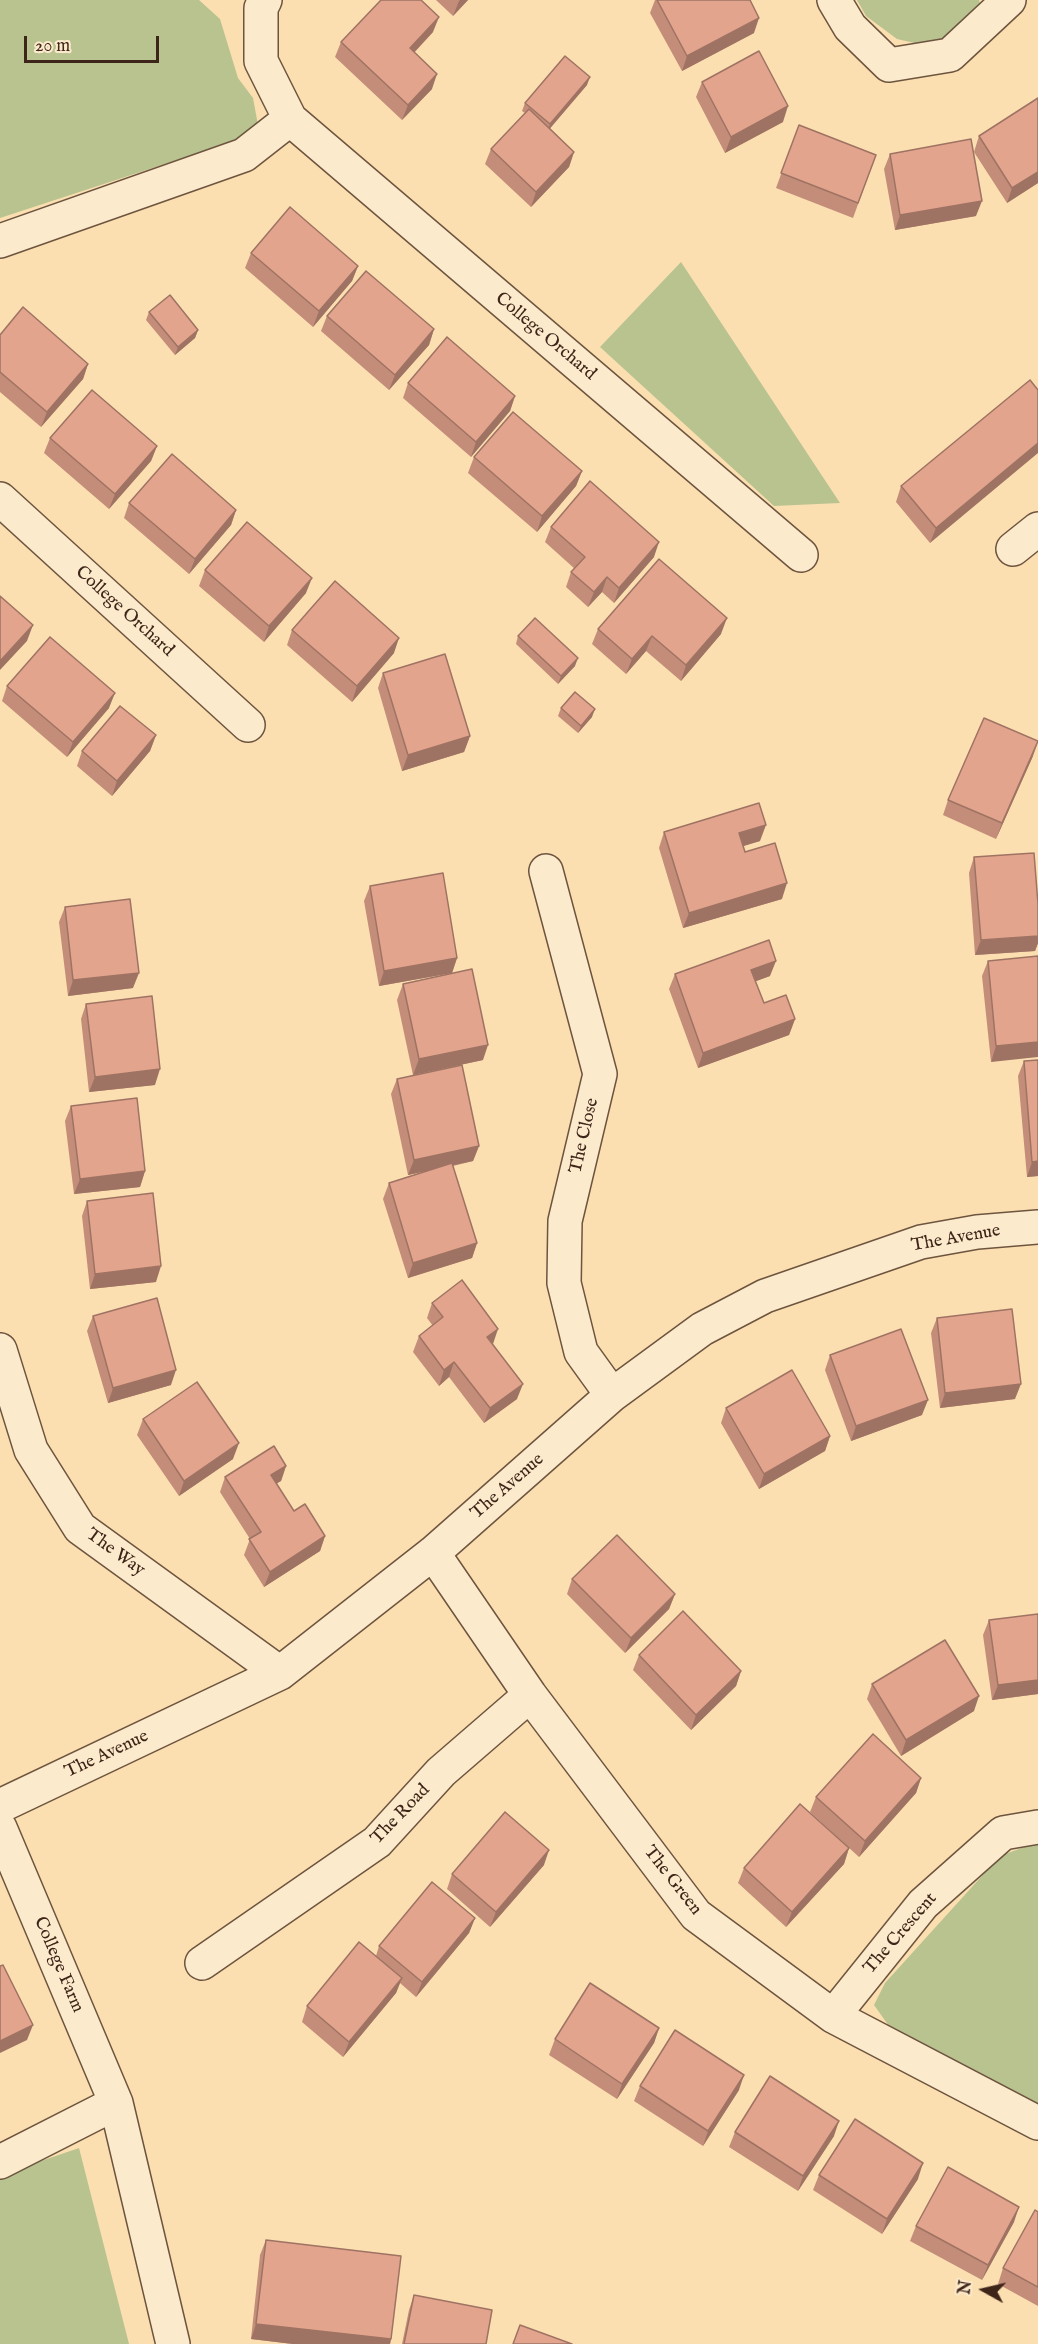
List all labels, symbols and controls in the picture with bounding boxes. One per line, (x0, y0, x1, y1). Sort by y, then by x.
scale bar (27, 24, 162, 62)
text: 20 m (35, 35, 70, 58)
street label: College Orchard (490, 288, 600, 386)
street label: College Orchard (70, 562, 178, 662)
street label: The Close (566, 1096, 604, 1176)
street label: The Avenue (910, 1221, 1002, 1257)
street label: The Avenue (467, 1449, 549, 1525)
street label: The Way (81, 1524, 149, 1582)
street label: The Avenue (62, 1726, 152, 1784)
street label: The Road (367, 1780, 435, 1850)
street label: The Green (638, 1842, 706, 1920)
street label: The Crescent (860, 1889, 942, 1979)
street label: College Farm (28, 1914, 88, 2016)
north arrow (954, 2260, 1014, 2320)
text: N (955, 2279, 977, 2296)

